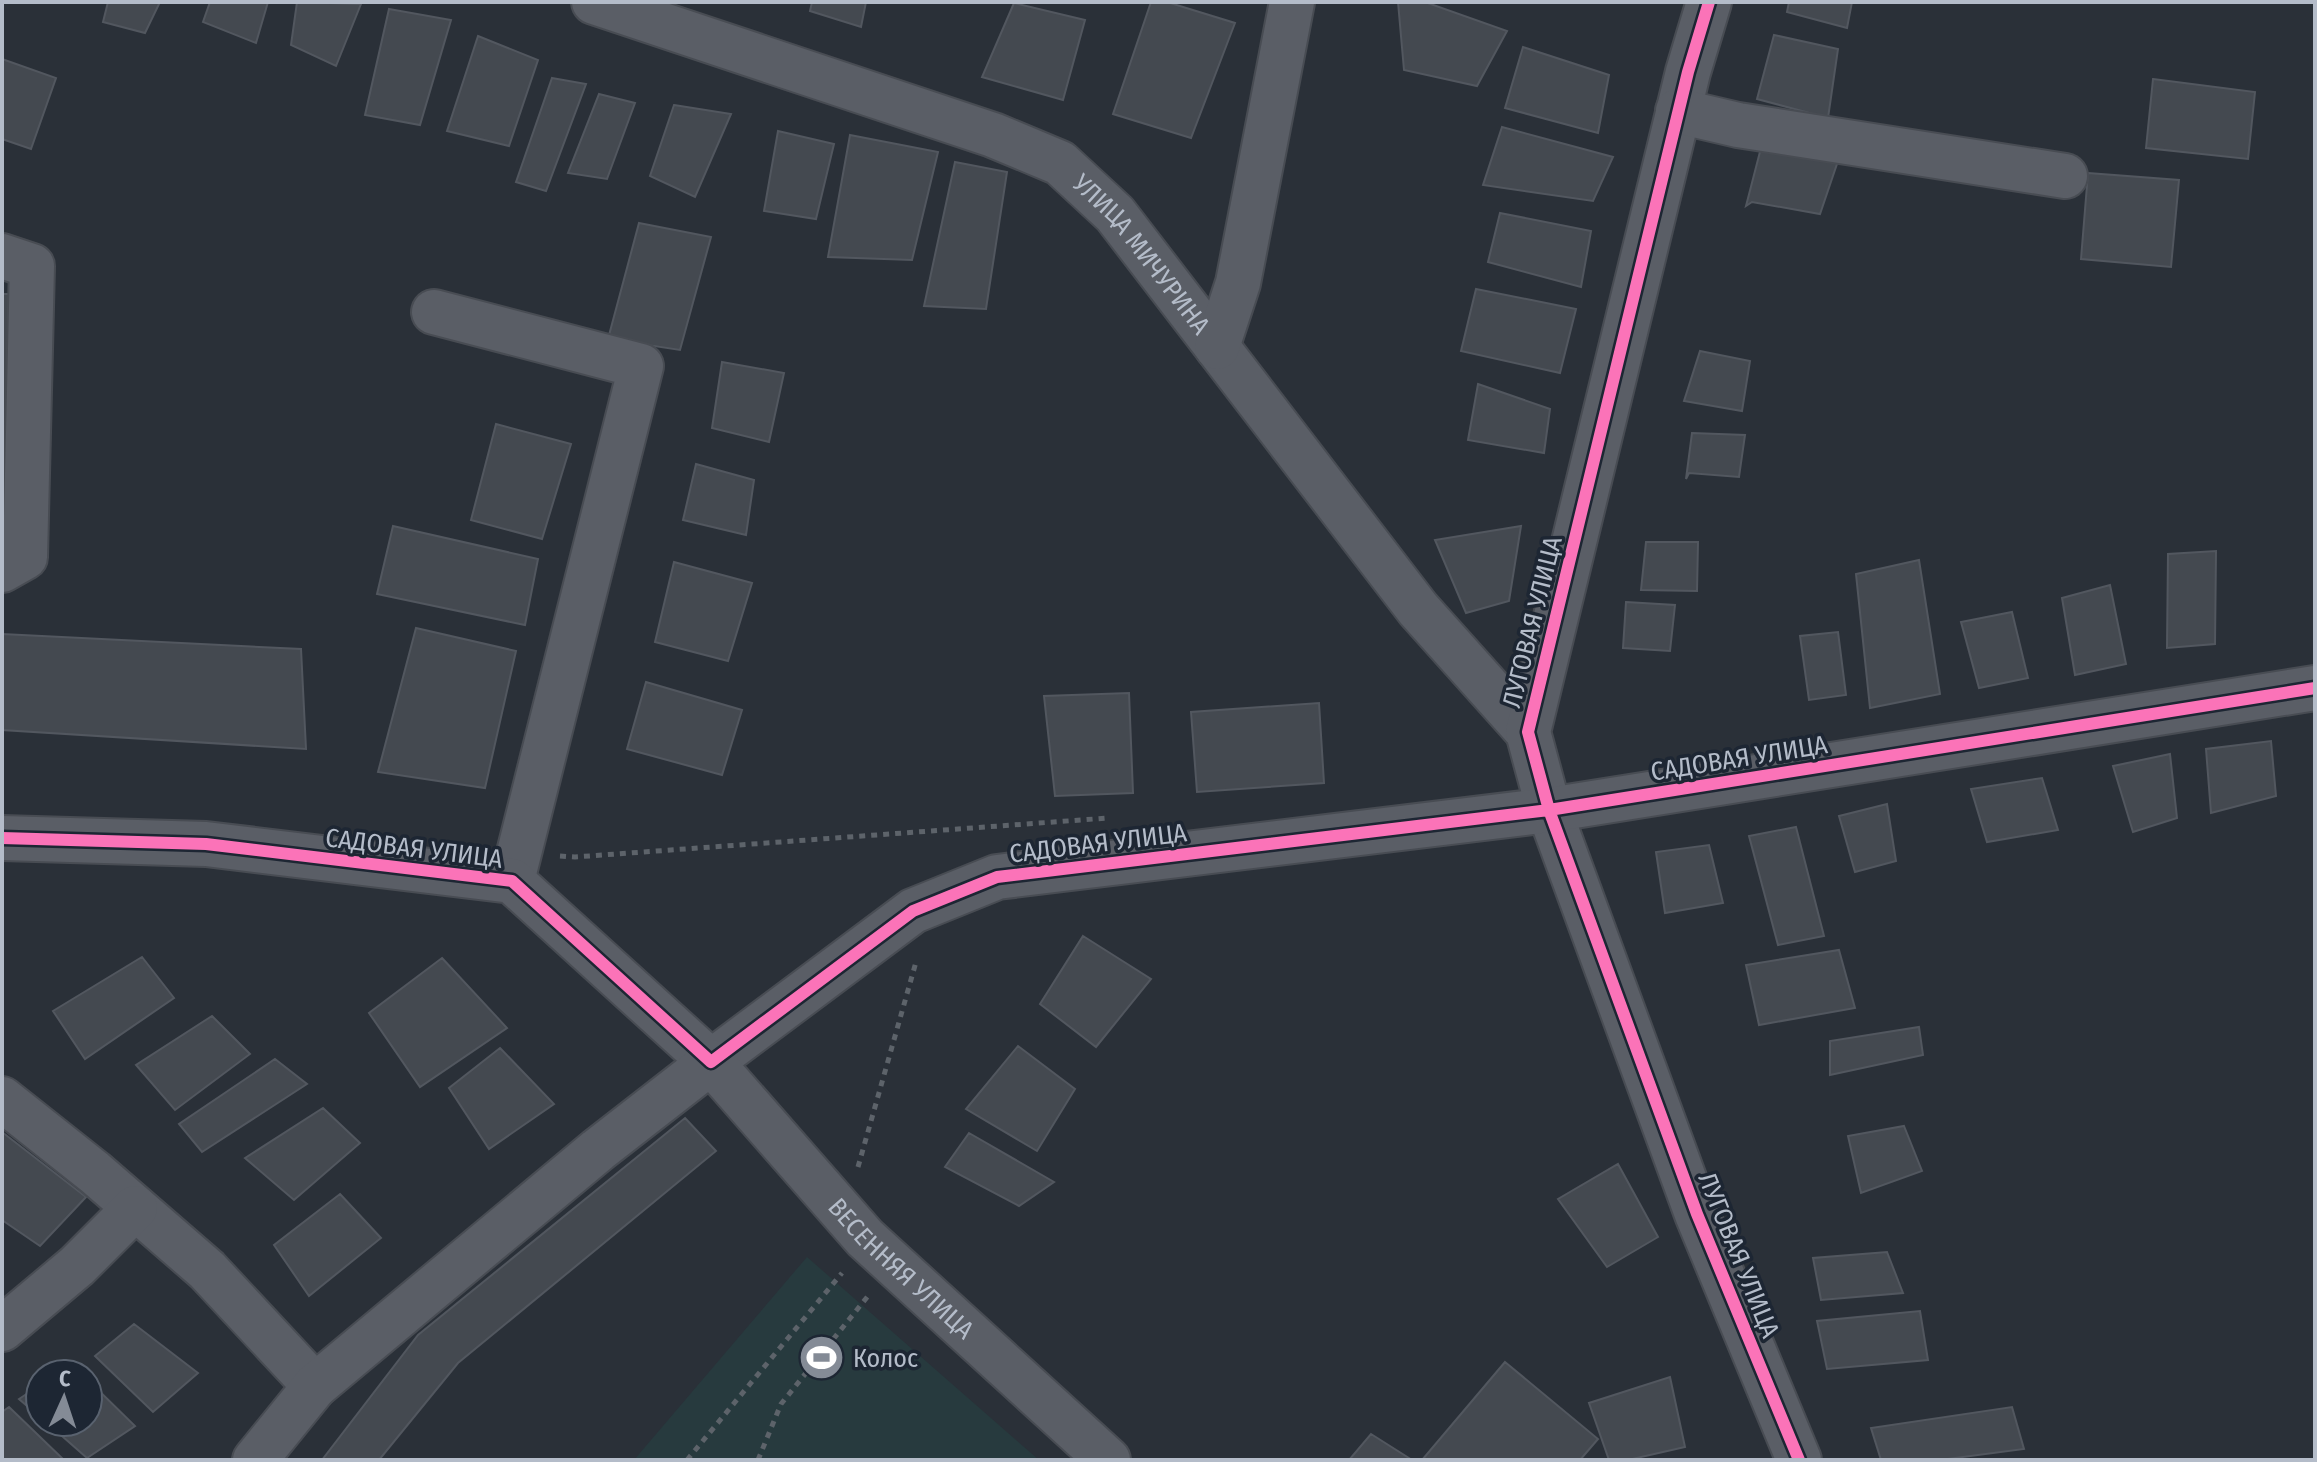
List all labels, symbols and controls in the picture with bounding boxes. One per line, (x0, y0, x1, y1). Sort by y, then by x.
street label: УЛИЦА МИЧУРИНА (1066, 167, 1217, 341)
street label: ЛУГОВАЯ УЛИЦА (1496, 533, 1569, 711)
street label: САДОВАЯ УЛИЦА (1649, 729, 1830, 788)
street label: САДОВАЯ УЛИЦА (1008, 817, 1189, 870)
street label: САДОВАЯ УЛИЦА (324, 822, 505, 875)
street label: ЛУГОВАЯ УЛИЦА (1691, 1168, 1786, 1343)
street label: ВЕСЕННЯЯ УЛИЦА (821, 1192, 980, 1346)
sports icon: Колос (798, 1334, 846, 1382)
place label: Колос (853, 1343, 918, 1374)
north arrow (24, 1358, 104, 1438)
text: С (59, 1365, 72, 1392)

